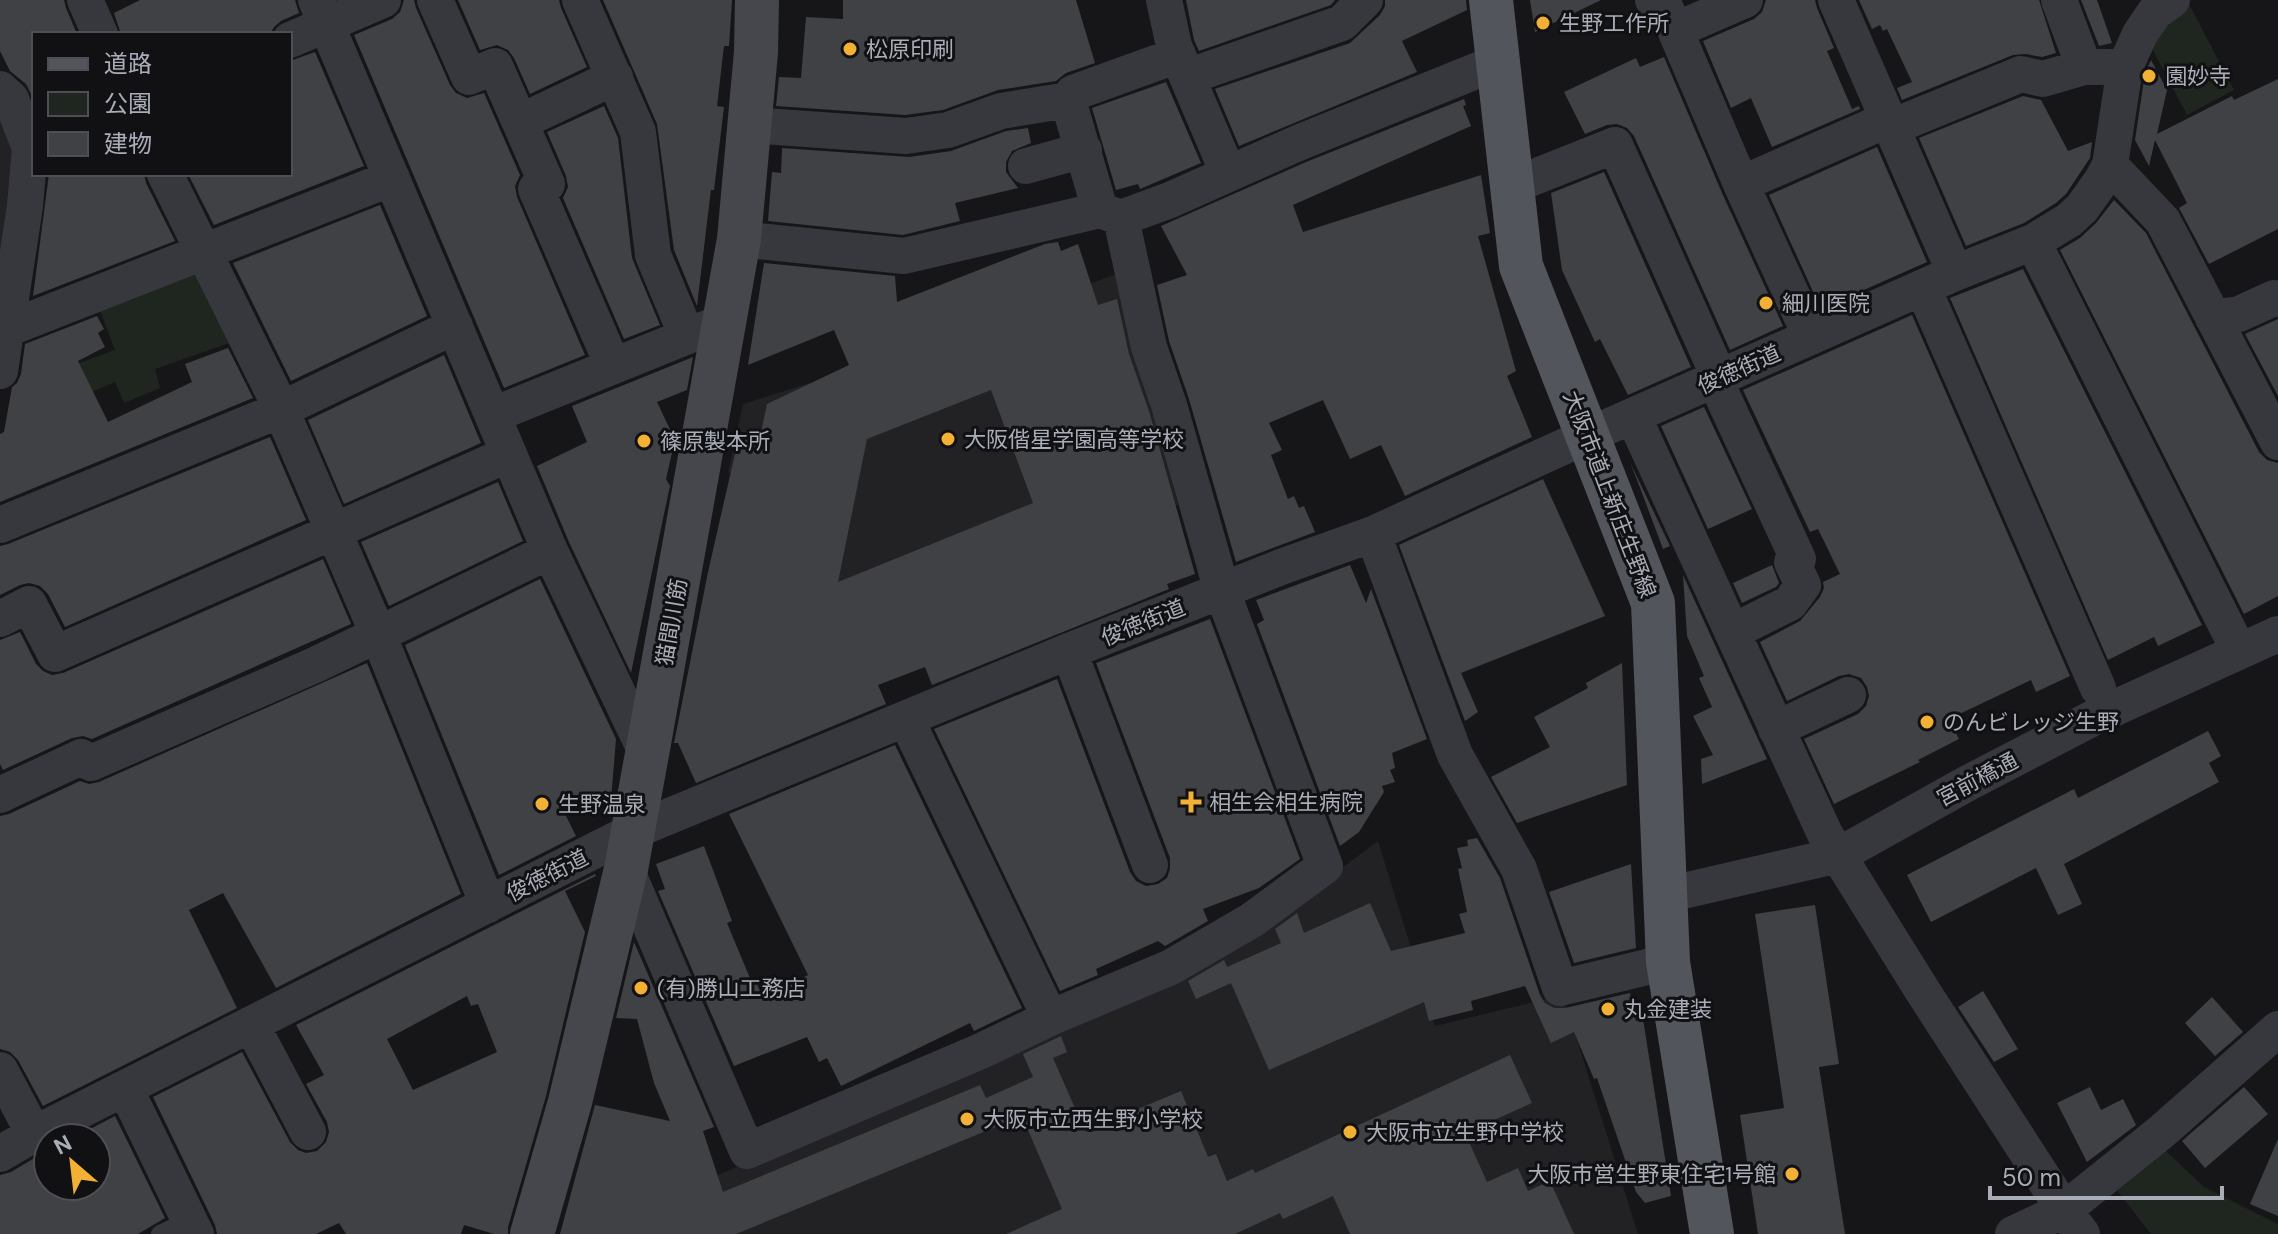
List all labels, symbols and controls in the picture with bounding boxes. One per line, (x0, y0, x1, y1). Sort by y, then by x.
place label: 生野工作所 (1559, 9, 1669, 38)
marker: 生野工作所 (1534, 14, 1552, 32)
legend (32, 32, 292, 176)
place label: 松原印刷 (866, 35, 954, 64)
marker: 松原印刷 (841, 40, 859, 58)
text: 道路 (104, 48, 152, 79)
place label: 園妙寺 (2165, 62, 2231, 91)
marker: 園妙寺 (2140, 67, 2158, 85)
text: 公園 (104, 88, 152, 119)
text: 建物 (104, 128, 152, 159)
place label: 細川医院 (1782, 289, 1870, 318)
marker: 細川医院 (1757, 294, 1775, 312)
street label: 俊徳街道 (1693, 338, 1785, 401)
street label: 大阪市道上新庄生野線 (1557, 386, 1662, 602)
place label: 大阪偕星学園高等学校 (964, 425, 1184, 454)
place label: 篠原製本所 (660, 427, 770, 456)
marker: 大阪偕星学園高等学校 (939, 430, 957, 448)
marker: 篠原製本所 (635, 432, 653, 450)
street label: 猫間川筋 (650, 576, 693, 668)
street label: 俊徳街道 (1097, 593, 1189, 652)
place label: のんビレッジ生野 (1943, 708, 2119, 737)
marker: のんビレッジ生野 (1918, 713, 1936, 731)
street label: 宮前橋通 (1932, 746, 2023, 813)
place label: 相生会相生病院 (1209, 788, 1363, 817)
place label: 生野温泉 (558, 790, 646, 819)
marker: 相生会相生病院 (1180, 791, 1202, 813)
marker: 生野温泉 (533, 795, 551, 813)
street label: 俊徳街道 (501, 843, 593, 908)
place label: (有)勝山工務店 (657, 974, 805, 1003)
marker: (有)勝山工務店 (632, 979, 650, 997)
place label: 丸金建装 (1624, 995, 1712, 1024)
marker: 丸金建装 (1599, 1000, 1617, 1018)
place label: 大阪市立西生野小学校 (983, 1105, 1203, 1134)
marker: 大阪市立西生野小学校 (958, 1110, 976, 1128)
place label: 大阪市立生野中学校 (1366, 1118, 1564, 1147)
north arrow (32, 1122, 112, 1202)
marker: 大阪市立生野中学校 (1341, 1123, 1359, 1141)
text: N (49, 1128, 77, 1161)
scale bar (1990, 1150, 2222, 1200)
place label: 大阪市営生野東住宅1号館 (1527, 1160, 1776, 1189)
text: 50 m (2002, 1162, 2061, 1193)
marker: 大阪市営生野東住宅1号館 (1783, 1165, 1801, 1183)

